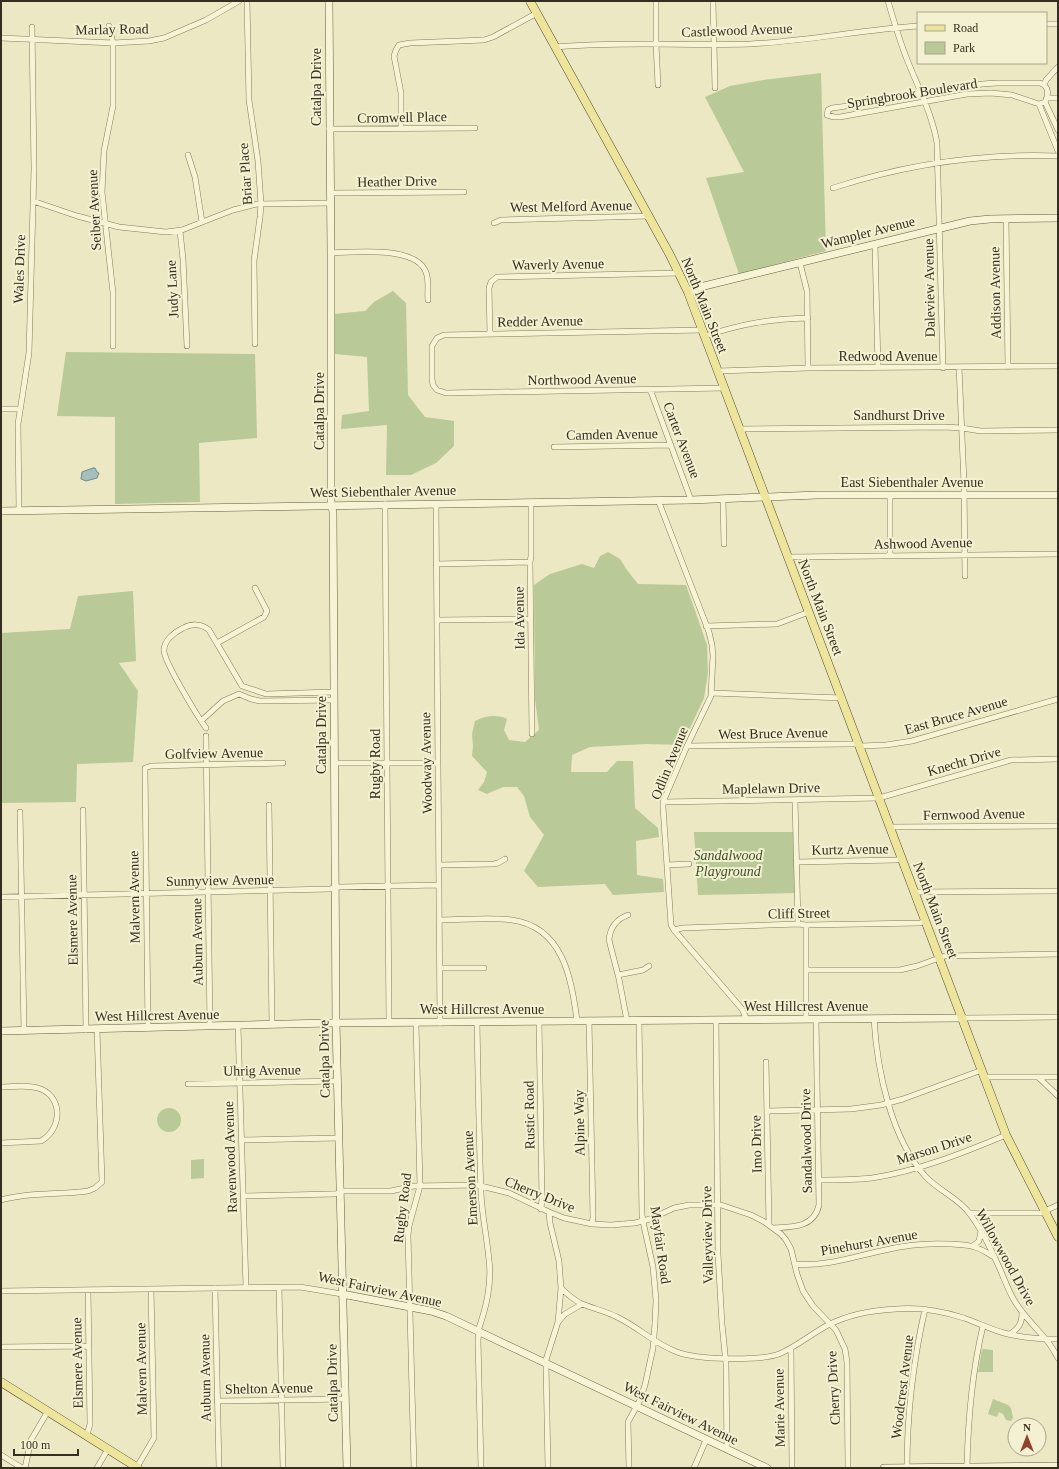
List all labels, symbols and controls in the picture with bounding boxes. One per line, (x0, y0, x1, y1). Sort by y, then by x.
legend (917, 12, 1047, 64)
street label: Marlay Road (75, 21, 149, 38)
street label: Castlewood Avenue (681, 21, 793, 40)
text: Road (953, 21, 978, 35)
text: Park (953, 41, 975, 55)
street label: Catalpa Drive (309, 48, 324, 126)
street label: Springbrook Boulevard (846, 76, 978, 111)
street label: Cromwell Place (357, 109, 447, 126)
street label: Briar Place (236, 142, 255, 206)
street label: Seiber Avenue (85, 169, 104, 251)
street label: Heather Drive (357, 173, 437, 190)
street label: West Melford Avenue (510, 198, 632, 215)
street label: Wampler Avenue (820, 214, 917, 251)
street label: Wales Drive (11, 234, 28, 304)
street label: Daleview Avenue (921, 238, 938, 338)
street label: Addison Avenue (987, 247, 1004, 339)
street label: North Main Street (679, 255, 731, 355)
street label: Waverly Avenue (512, 256, 604, 273)
street label: Judy Lane (163, 260, 182, 318)
street label: Redder Avenue (497, 313, 583, 330)
street label: Redwood Avenue (839, 349, 937, 364)
street label: Northwood Avenue (527, 371, 637, 388)
street label: Catalpa Drive (312, 372, 327, 450)
street label: Carter Avenue (660, 400, 703, 480)
street label: Sandhurst Drive (853, 408, 945, 423)
street label: Camden Avenue (566, 426, 658, 443)
street label: East Siebenthaler Avenue (841, 475, 983, 490)
street label: West Siebenthaler Avenue (310, 483, 456, 500)
street label: Ashwood Avenue (873, 535, 973, 552)
street label: North Main Street (795, 557, 846, 658)
street label: Ida Avenue (511, 586, 528, 650)
street label: East Bruce Avenue (903, 694, 1009, 737)
street label: Catalpa Drive (314, 696, 329, 774)
street label: Woodway Avenue (418, 712, 435, 814)
street label: Odlin Avenue (648, 725, 691, 802)
street label: West Bruce Avenue (718, 725, 828, 742)
street label: Rugby Road (368, 729, 383, 799)
street label: Knecht Drive (926, 744, 1003, 779)
street label: Golfview Avenue (165, 745, 263, 762)
street label: Maplelawn Drive (722, 780, 820, 797)
street label: Fernwood Avenue (923, 806, 1025, 823)
street label: Kurtz Avenue (811, 841, 889, 858)
park label: Sandalwood Playground (693, 848, 764, 879)
street label: Malvern Avenue (126, 851, 143, 943)
street label: North Main Street (910, 860, 961, 961)
street label: Sunnyview Avenue (166, 872, 274, 889)
street label: Elsmere Avenue (64, 874, 81, 966)
street label: Auburn Avenue (189, 898, 206, 986)
street label: Cliff Street (768, 905, 830, 922)
street label: West Hillcrest Avenue (744, 999, 868, 1014)
street label: West Hillcrest Avenue (420, 1002, 544, 1017)
street label: West Hillcrest Avenue (95, 1007, 219, 1024)
street label: Catalpa Drive (316, 1020, 333, 1098)
street label: Uhrig Avenue (223, 1062, 301, 1079)
street label: Rustic Road (521, 1080, 538, 1150)
street label: Sandalwood Drive (798, 1089, 815, 1193)
street label: Alpine Way (571, 1090, 588, 1156)
street label: Ravenwood Avenue (221, 1101, 240, 1213)
street label: Imo Drive (748, 1115, 765, 1173)
street label: Marson Drive (895, 1129, 974, 1168)
street label: Emerson Avenue (461, 1130, 480, 1226)
street label: Rugby Road (391, 1172, 414, 1244)
street label: Cherry Drive (503, 1174, 577, 1215)
street label: Valleyview Drive (699, 1186, 716, 1284)
street label: Mayfair Road (648, 1205, 673, 1285)
street label: Willowwood Drive (973, 1206, 1038, 1308)
street label: Pinehurst Avenue (819, 1227, 919, 1258)
street label: West Fairview Avenue (317, 1269, 443, 1310)
street label: Elsmere Avenue (69, 1317, 86, 1409)
street label: Malvern Avenue (133, 1323, 150, 1415)
street label: Auburn Avenue (197, 1334, 214, 1422)
street label: Woodcrest Avenue (889, 1334, 916, 1440)
street label: Catalpa Drive (324, 1344, 341, 1422)
street label: Cherry Drive (824, 1350, 843, 1425)
street label: Marie Avenue (771, 1369, 788, 1447)
street label: West Fairview Avenue (621, 1379, 741, 1448)
street label: Shelton Avenue (225, 1380, 313, 1397)
north arrow (1007, 1417, 1047, 1457)
text: N (1023, 1421, 1031, 1433)
scale bar (14, 1431, 78, 1457)
text: 100 m (20, 1438, 51, 1452)

